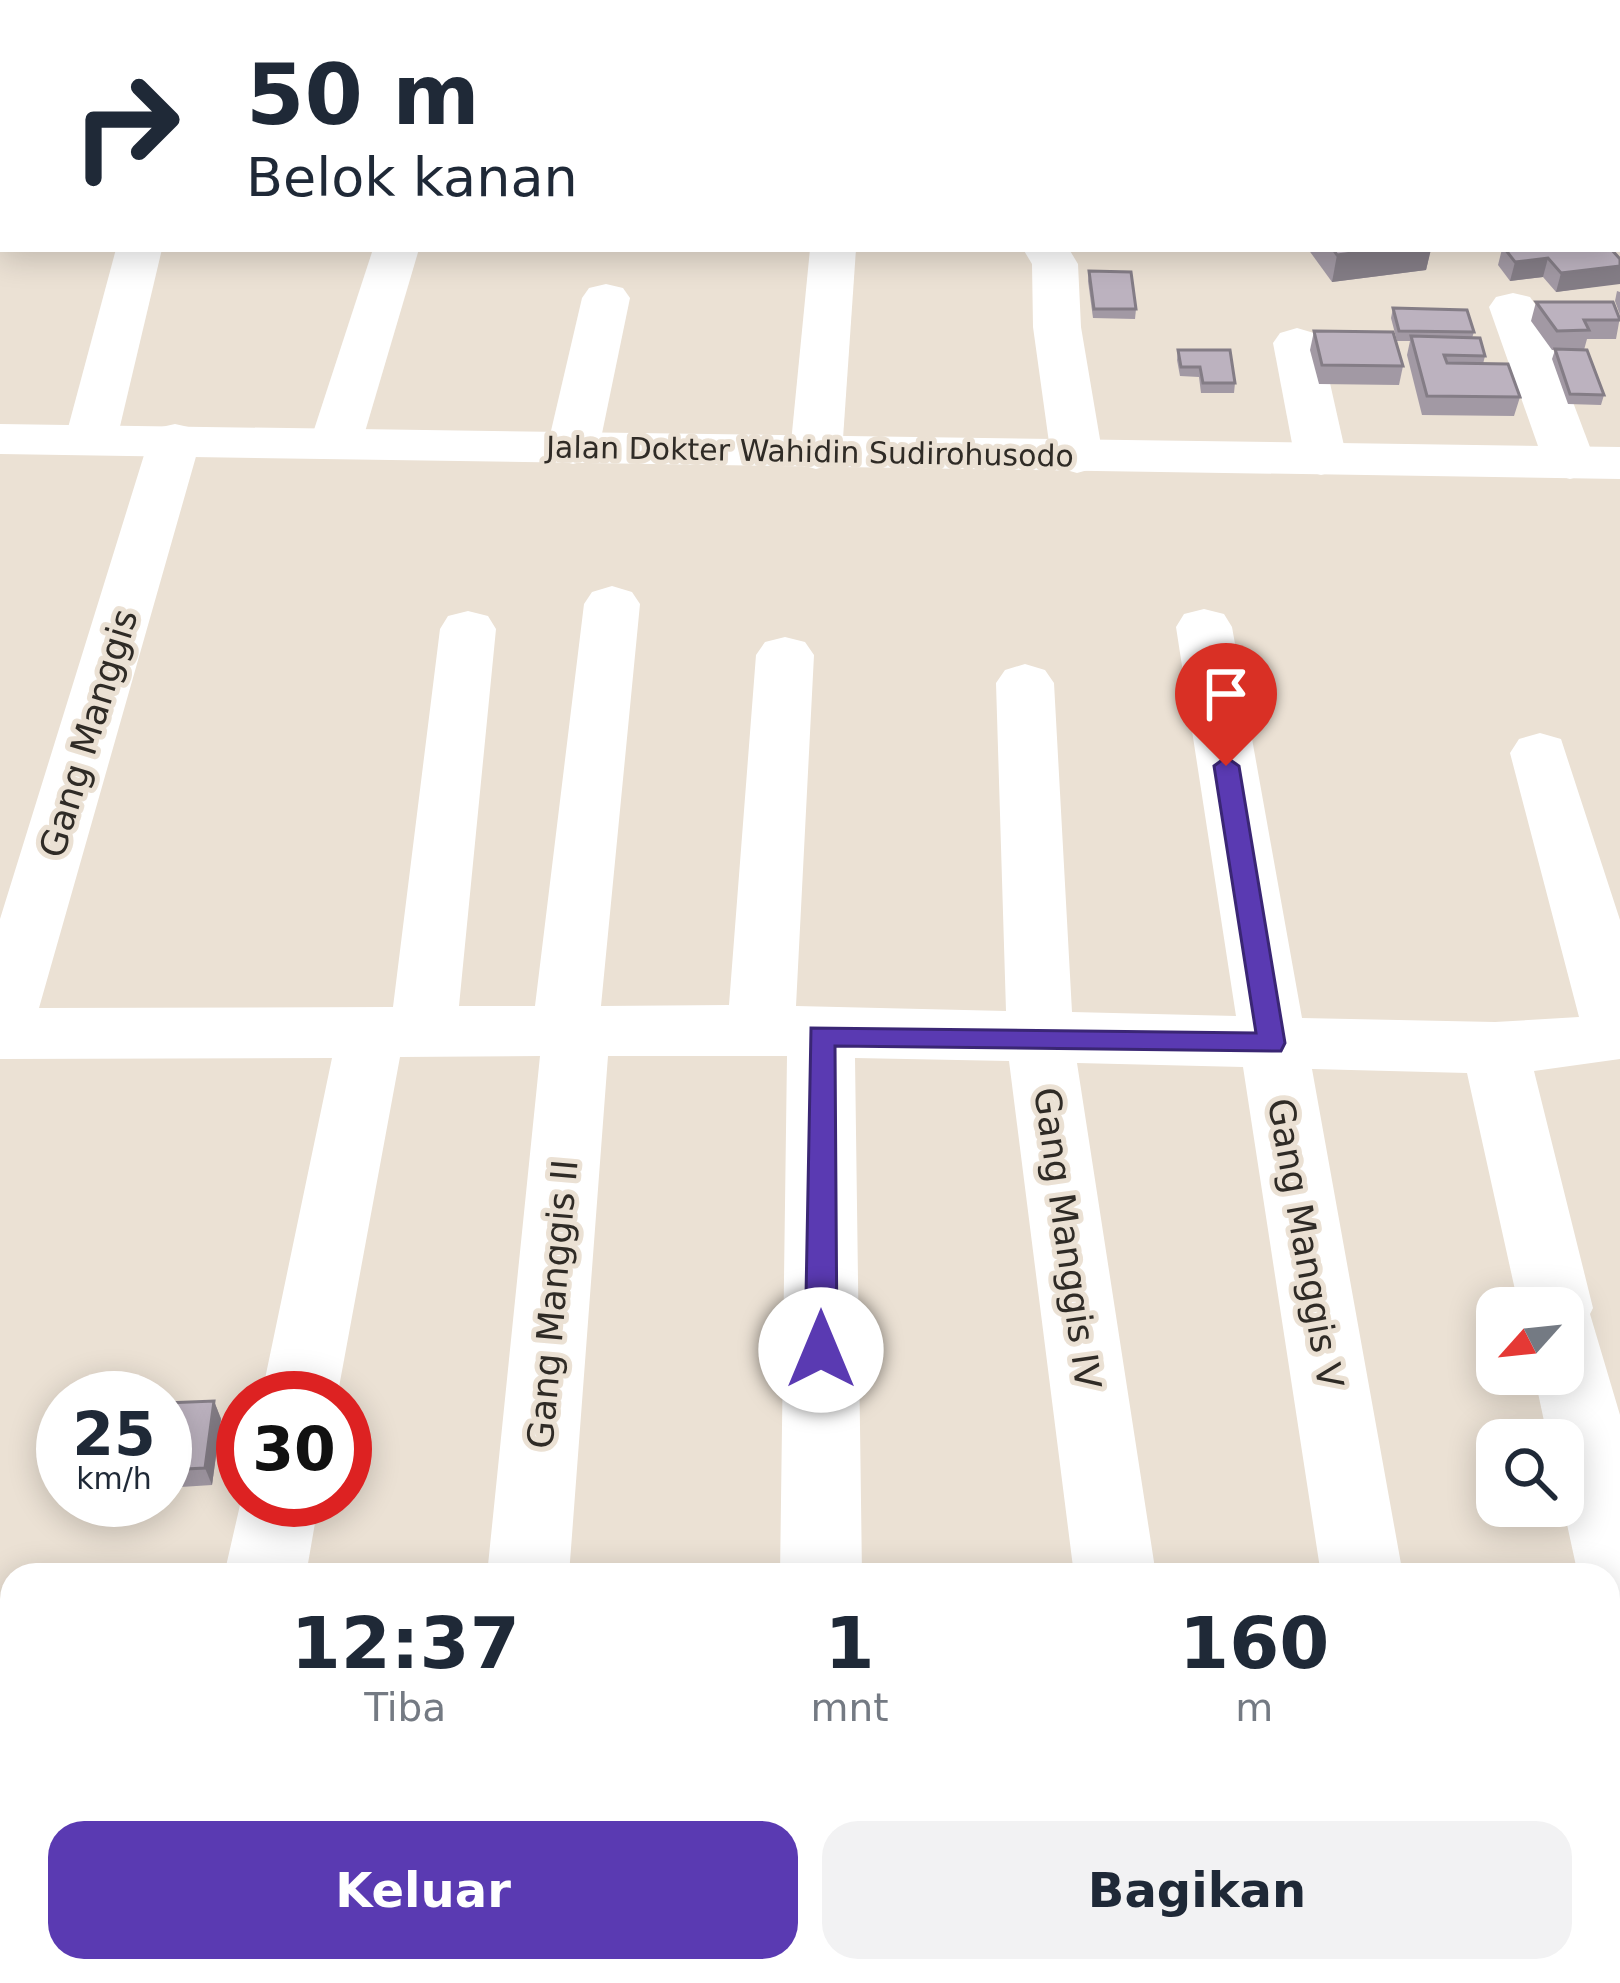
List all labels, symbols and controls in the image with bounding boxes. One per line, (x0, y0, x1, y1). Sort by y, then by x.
text: 50 m (246, 46, 480, 144)
icon: right (48, 48, 204, 204)
text: Belok kanan (246, 146, 578, 209)
street label: Jalan Dokter Wahidin Sudirohusodo (544, 429, 1074, 474)
street label: Gang Manggis (31, 604, 146, 862)
pin (1175, 643, 1277, 766)
icon: arrive (1193, 661, 1259, 727)
street label: Gang Manggis IV (1026, 1085, 1109, 1392)
street label: Gang Manggis V (1260, 1095, 1351, 1392)
street label: Gang Manggis II (519, 1158, 586, 1450)
position arrow (758, 1287, 884, 1413)
north arrow (1476, 1287, 1584, 1395)
map controls (1476, 1287, 1584, 1527)
speed limit sign: 30 (216, 1371, 372, 1527)
text: 25 (72, 1399, 156, 1469)
button: search (1476, 1419, 1584, 1527)
text: km/h (76, 1461, 152, 1496)
text: 12:37 (291, 1601, 520, 1685)
text: 1 (824, 1601, 874, 1685)
text: 160 (1179, 1601, 1329, 1685)
text: Tiba (364, 1685, 446, 1730)
text: mnt (810, 1685, 888, 1730)
text: m (1235, 1685, 1273, 1730)
button: Keluar (48, 1821, 798, 1959)
button: Bagikan (822, 1821, 1572, 1959)

